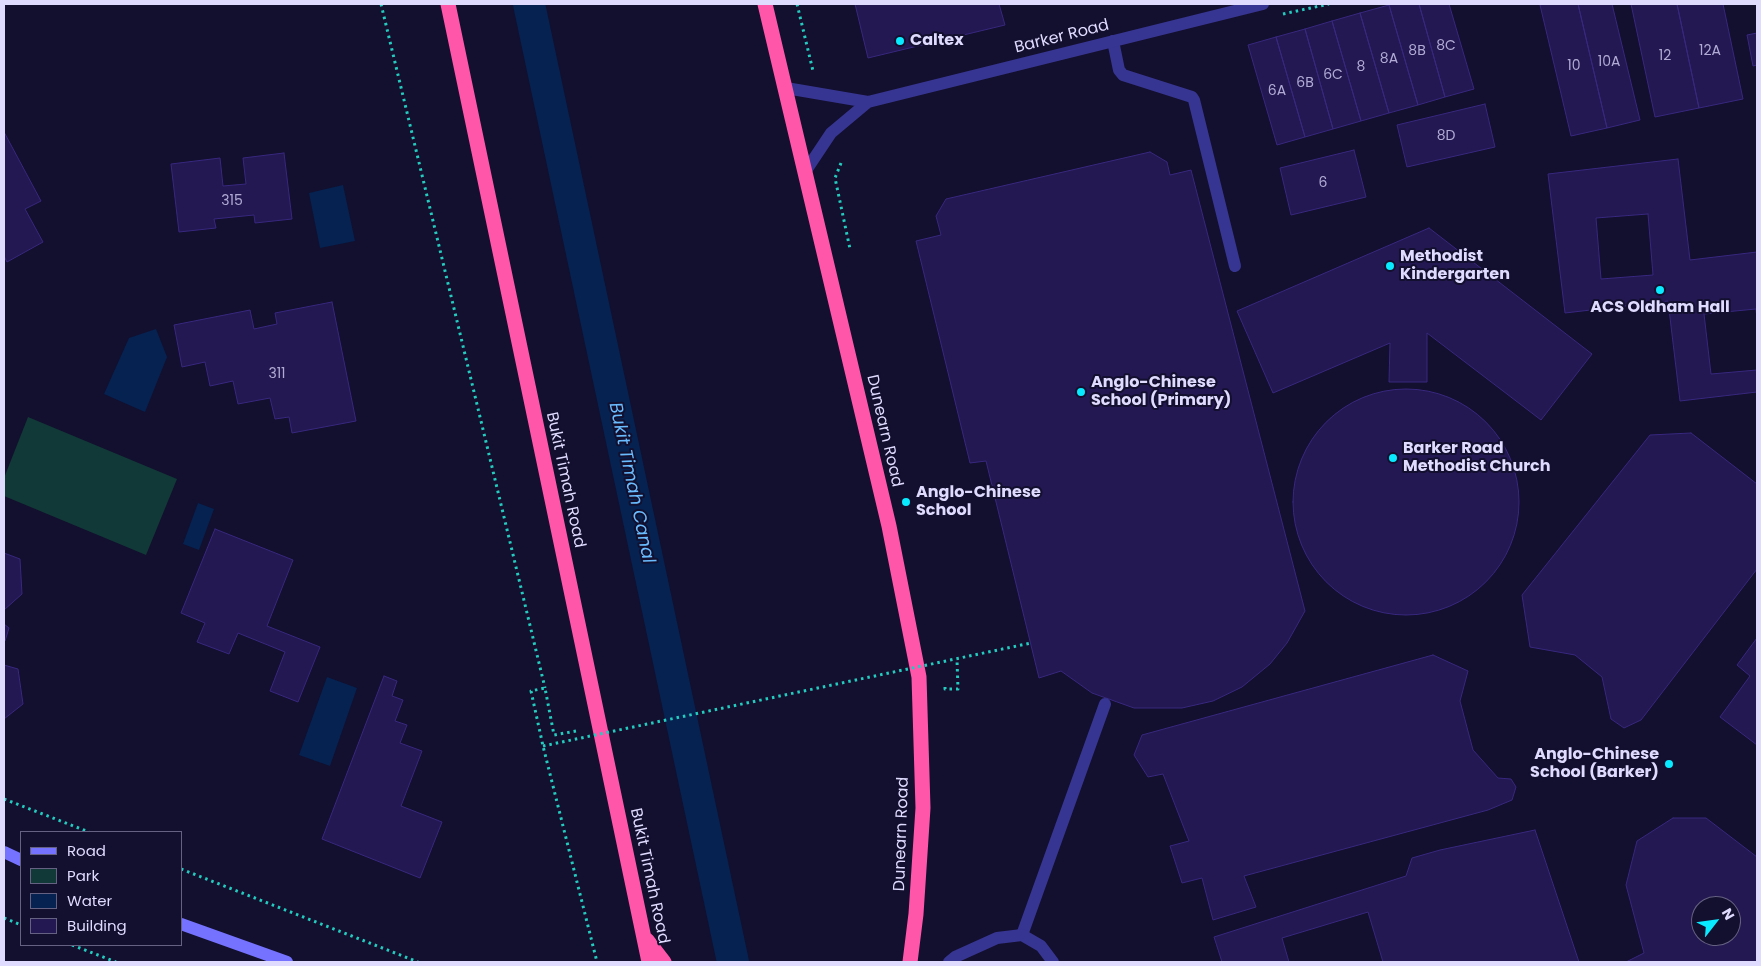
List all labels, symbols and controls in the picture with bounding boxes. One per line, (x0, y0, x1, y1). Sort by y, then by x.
street label: Barker Road (1013, 16, 1111, 58)
place label: Caltex (910, 31, 964, 51)
marker: Caltex (894, 35, 906, 47)
house number: 8C (1436, 38, 1456, 54)
house number: 8B (1408, 43, 1426, 59)
house number: 12A (1699, 43, 1721, 59)
house number: 12 (1659, 48, 1671, 64)
house number: 8A (1380, 51, 1398, 67)
house number: 10A (1598, 54, 1620, 70)
house number: 10 (1567, 58, 1581, 74)
house number: 8 (1357, 59, 1365, 75)
house number: 6C (1323, 67, 1343, 83)
house number: 6B (1296, 75, 1314, 91)
house number: 6A (1268, 83, 1286, 99)
house number: 8D (1437, 128, 1455, 144)
house number: 6 (1319, 175, 1327, 191)
house number: 315 (221, 193, 243, 209)
place label: Methodist Kindergarten (1400, 247, 1510, 285)
marker: Methodist Kindergarten (1384, 260, 1396, 272)
marker: ACS Oldham Hall (1654, 284, 1666, 296)
place label: ACS Oldham Hall (1590, 298, 1730, 318)
house number: 311 (268, 366, 286, 382)
street label: Dunearn Road (862, 373, 906, 489)
place label: Anglo-Chinese School (Primary) (1091, 373, 1231, 411)
marker: Anglo-Chinese School (Primary) (1075, 386, 1087, 398)
water label: Bukit Timah Canal (603, 400, 659, 566)
street label: Bukit Timah Road (541, 410, 589, 550)
place label: Barker Road Methodist Church (1403, 439, 1550, 477)
marker: Barker Road Methodist Church (1387, 452, 1399, 464)
place label: Anglo-Chinese School (916, 483, 1041, 521)
marker: Anglo-Chinese School (900, 496, 912, 508)
place label: Anglo-Chinese School (Barker) (1530, 745, 1659, 783)
marker: Anglo-Chinese School (Barker) (1663, 758, 1675, 770)
street label: Dunearn Road (890, 776, 914, 892)
street label: Bukit Timah Road (625, 806, 673, 946)
legend (20, 831, 182, 946)
text: Road (67, 840, 106, 861)
text: Park (67, 865, 99, 886)
text: Water (67, 890, 112, 911)
north arrow (1691, 896, 1741, 946)
text: N (1717, 904, 1739, 924)
text: Building (67, 915, 127, 936)

